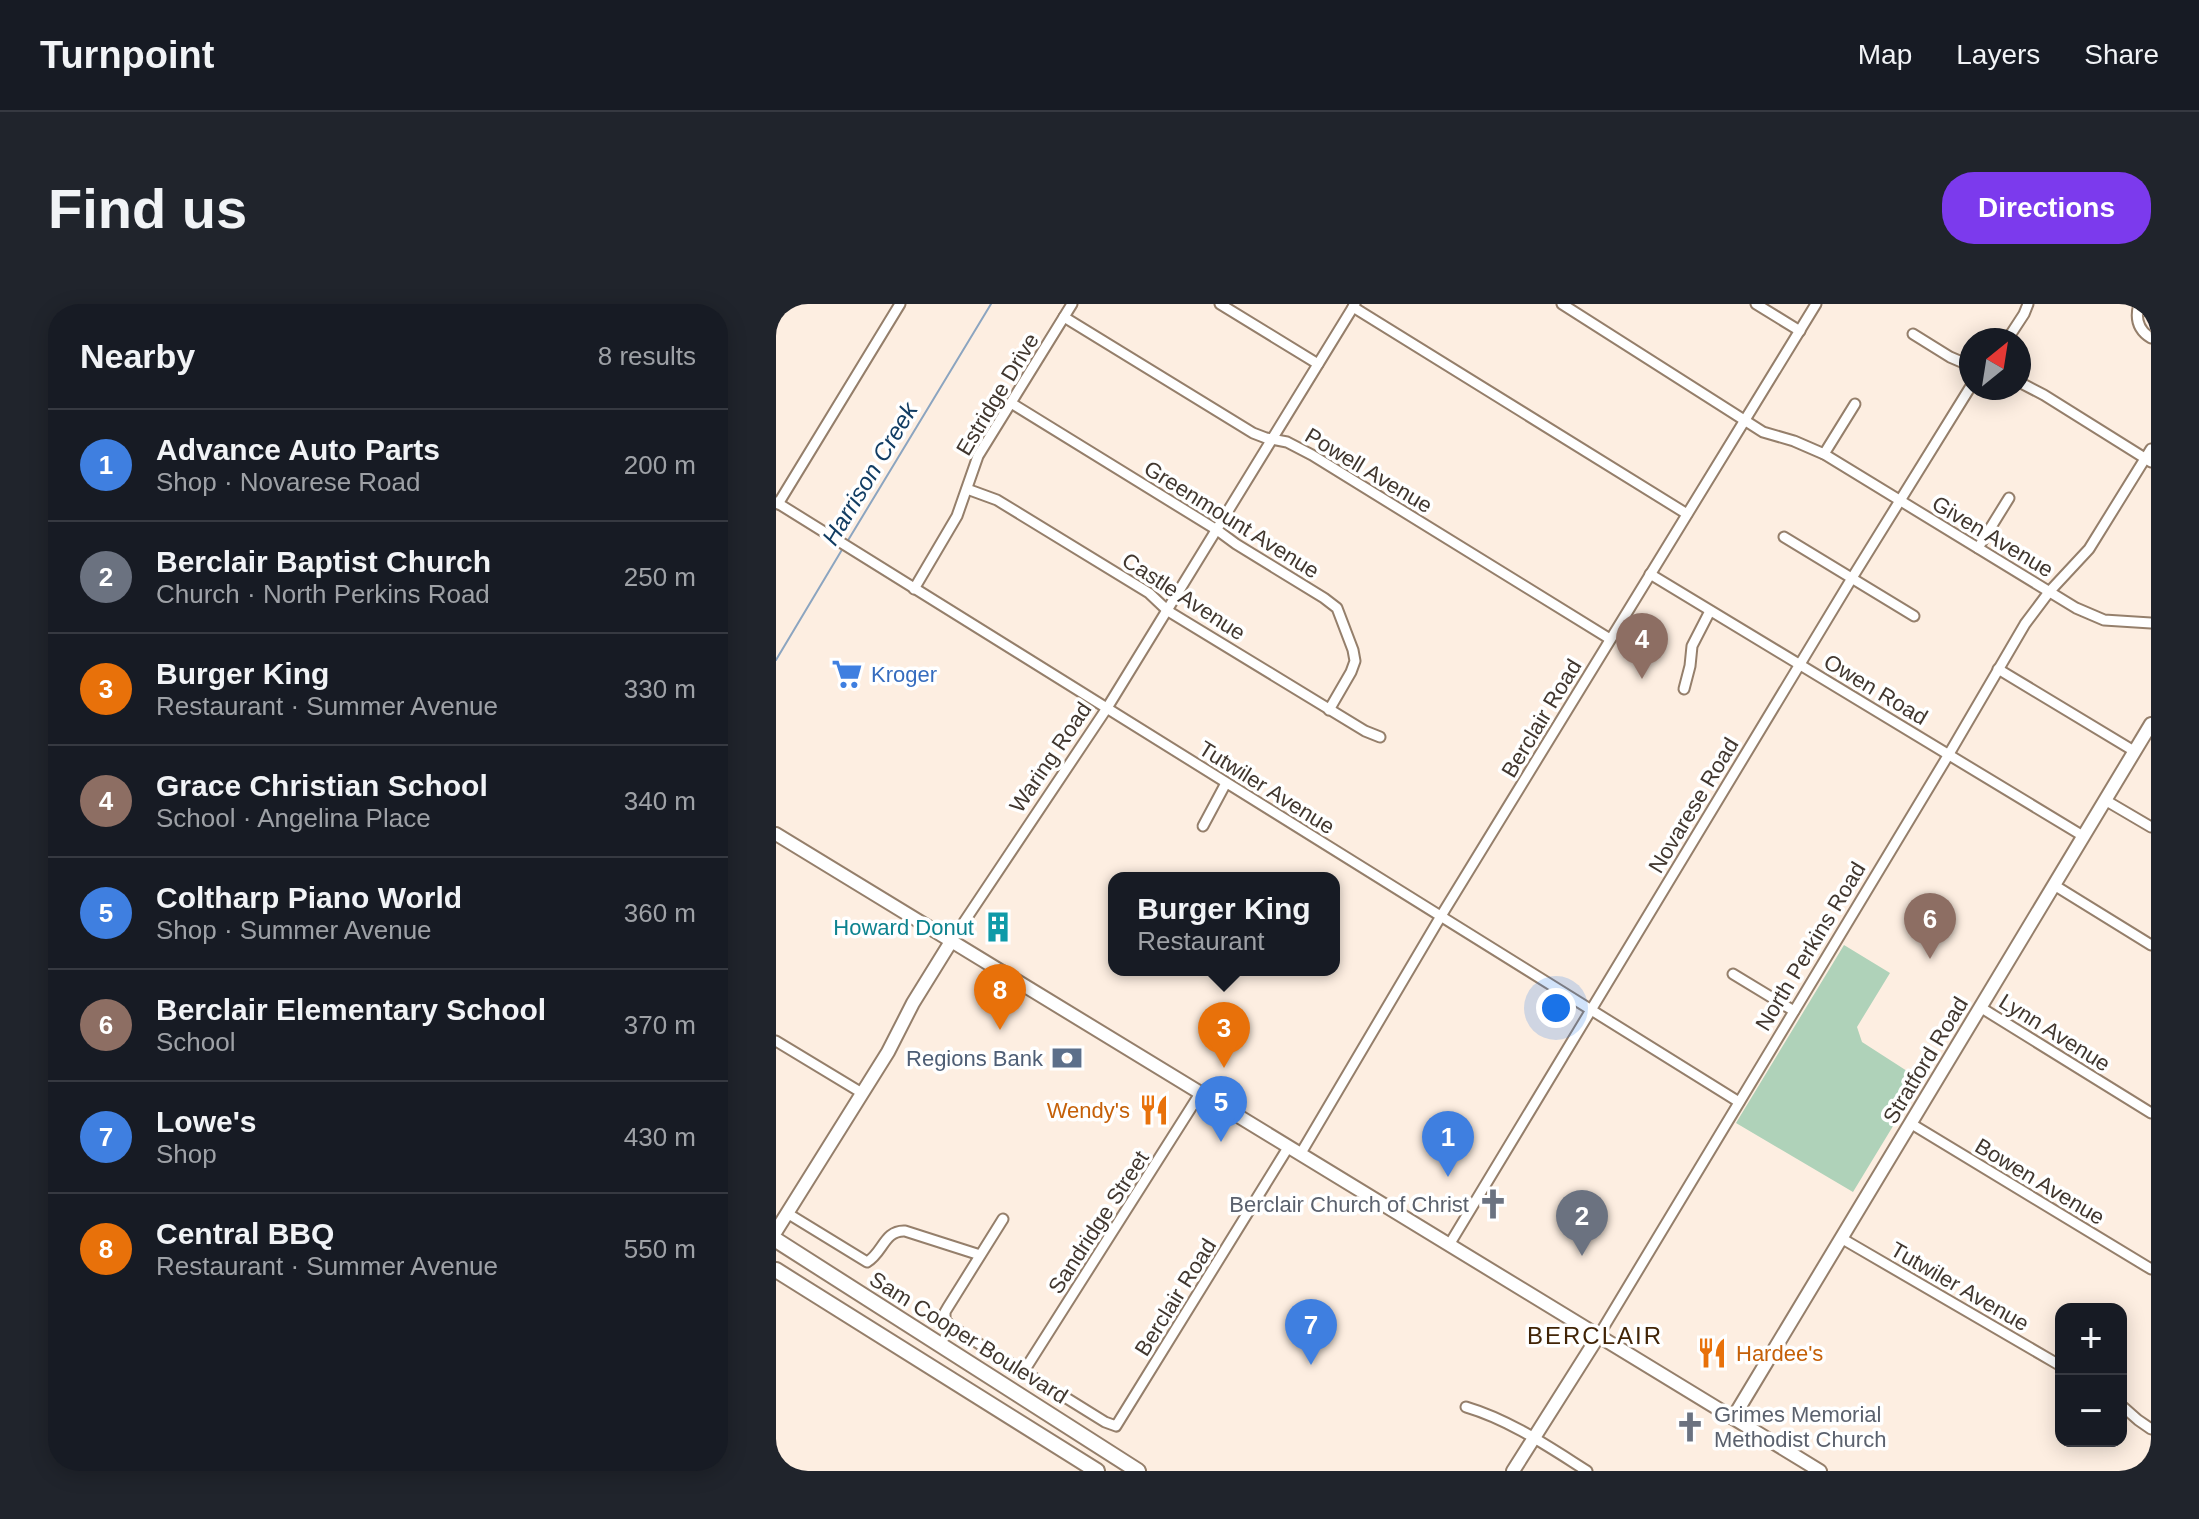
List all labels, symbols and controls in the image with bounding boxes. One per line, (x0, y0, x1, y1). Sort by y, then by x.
text: Turnpoint (40, 34, 214, 76)
text: Map (1858, 39, 1912, 70)
text: Layers (1956, 39, 2040, 70)
text: Share (2084, 39, 2159, 70)
button: Directions (1942, 172, 2151, 244)
text: Find us (48, 177, 247, 240)
north arrow (1959, 328, 2031, 400)
street label: Estridge Drive (951, 329, 1044, 460)
text: Nearby (80, 337, 195, 375)
text: 8 results (598, 341, 696, 371)
water label: Harrison Creek (816, 396, 924, 550)
street label: Powell Avenue (1301, 423, 1437, 518)
text: Advance Auto Parts (156, 433, 440, 466)
text: 1 (99, 450, 113, 480)
text: 200 m (624, 450, 696, 480)
street label: Greenmount Avenue (1140, 455, 1324, 583)
text: Shop · Novarese Road (156, 467, 420, 497)
street label: Given Avenue (1928, 491, 2058, 582)
text: Berclair Baptist Church (156, 545, 491, 578)
street label: Castle Avenue (1118, 547, 1250, 645)
text: 2 (99, 562, 113, 592)
text: 250 m (624, 562, 696, 592)
text: Church · North Perkins Road (156, 579, 490, 609)
pin: 4 (1616, 613, 1668, 679)
street label: Owen Road (1820, 649, 1932, 730)
street label: Berclair Road (1496, 655, 1586, 782)
text: Burger King (156, 657, 329, 690)
supermarket icon: Kroger (830, 657, 864, 691)
place label: Kroger (871, 662, 937, 687)
text: 3 (99, 674, 113, 704)
text: 330 m (624, 674, 696, 704)
text: Restaurant · Summer Avenue (156, 691, 498, 721)
street label: Waring Road (1004, 697, 1096, 817)
street label: Novarese Road (1643, 733, 1744, 877)
street label: Tutwiler Avenue (1194, 736, 1339, 839)
text: Grace Christian School (156, 769, 488, 802)
text: 4 (99, 786, 113, 816)
text: 340 m (624, 786, 696, 816)
text: School · Angelina Place (156, 803, 431, 833)
street label: North Perkins Road (1750, 858, 1871, 1035)
popup (1108, 872, 1340, 976)
text: Coltharp Piano World (156, 881, 462, 914)
text: Burger King (1137, 892, 1311, 925)
pin: 6 (1904, 893, 1956, 959)
text: 5 (99, 898, 113, 928)
text: 360 m (624, 898, 696, 928)
building icon: Howard Donut (981, 910, 1015, 944)
text: Shop · Summer Avenue (156, 915, 432, 945)
place label: Howard Donut (833, 915, 974, 940)
text: Restaurant (1137, 926, 1265, 956)
pin: 8 (974, 964, 1026, 1030)
your location (1536, 988, 1576, 1028)
street label: Lynn Avenue (1995, 988, 2115, 1076)
street label: Stratford Road (1878, 992, 1973, 1128)
text: Berclair Elementary School (156, 993, 546, 1026)
pin: 3 (1198, 1002, 1250, 1068)
text: 6 (99, 1010, 113, 1040)
text: 370 m (624, 1010, 696, 1040)
text: School (156, 1027, 236, 1057)
bank icon: Regions Bank (1050, 1041, 1084, 1075)
place label: Regions Bank (906, 1046, 1044, 1071)
pin: 5 (1195, 1076, 1247, 1142)
restaurant icon: Wendy's (1137, 1093, 1171, 1127)
place label: Wendy's (1047, 1098, 1130, 1123)
text: Lowe's (156, 1105, 257, 1138)
pin: 1 (1422, 1111, 1474, 1177)
text: 7 (99, 1122, 113, 1152)
text: 430 m (624, 1122, 696, 1152)
street label: Bowen Avenue (1971, 1133, 2109, 1230)
text: Shop (156, 1139, 217, 1169)
street label: Sandridge Street (1043, 1146, 1154, 1298)
church icon: Berclair Church of Christ (1476, 1187, 1510, 1221)
pin: 2 (1556, 1190, 1608, 1256)
place label: Berclair Church of Christ (1229, 1192, 1469, 1217)
text: Central BBQ (156, 1217, 334, 1250)
text: 8 (99, 1234, 113, 1264)
text: 550 m (624, 1234, 696, 1264)
street label: Berclair Road (1130, 1234, 1221, 1360)
street label: Tutwiler Avenue (1886, 1237, 2033, 1336)
text: Restaurant · Summer Avenue (156, 1251, 498, 1281)
street label: Sam Cooper Boulevard (865, 1266, 1072, 1409)
pin: 7 (1285, 1299, 1337, 1365)
map controls (2055, 1303, 2127, 1447)
button: + (2055, 1303, 2127, 1375)
district label: BERCLAIR (1527, 1322, 1663, 1349)
restaurant icon: Hardee's (1695, 1336, 1729, 1370)
place label: Hardee's (1736, 1341, 1823, 1366)
button: − (2055, 1375, 2127, 1447)
place label: Grimes Memorial Methodist Church (1714, 1402, 1886, 1452)
church icon: Grimes Memorial Methodist Church (1673, 1410, 1707, 1444)

